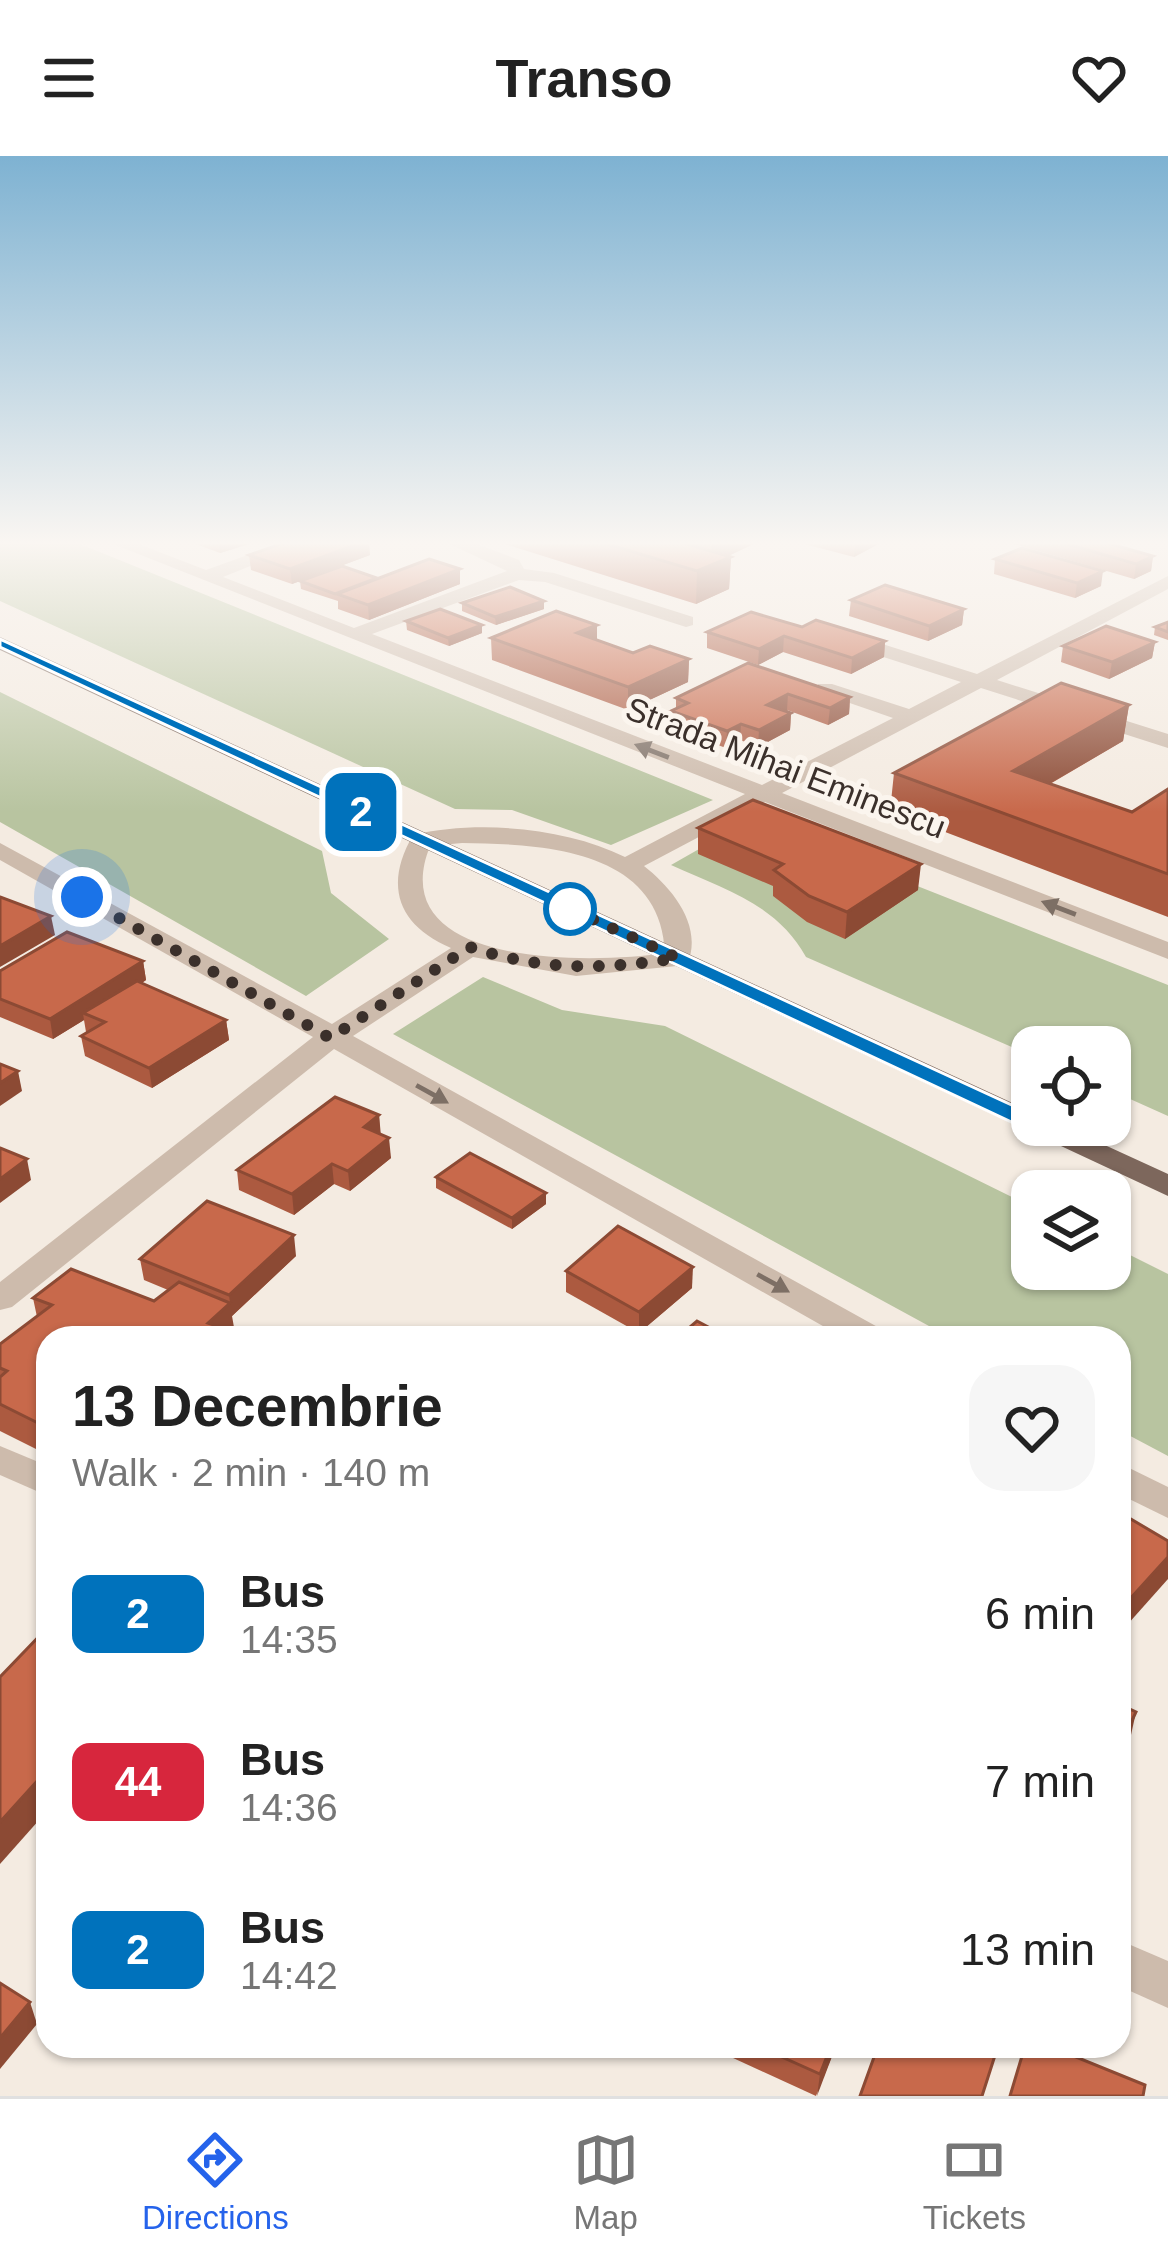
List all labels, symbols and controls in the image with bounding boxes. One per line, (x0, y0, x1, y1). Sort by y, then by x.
icon: menu (36, 45, 102, 111)
icon: heart (1066, 45, 1132, 111)
text: Transo (495, 48, 673, 108)
street label: Strada Mihai Eminescu (621, 689, 951, 846)
one-way arrow (633, 741, 669, 760)
line badge: 2 (322, 773, 400, 851)
text: 2 (349, 788, 373, 835)
your location (52, 867, 112, 927)
unlabelled marker (545, 884, 595, 934)
one-way arrow (1040, 898, 1076, 917)
map controls (1011, 1026, 1131, 1290)
button: locate (1011, 1026, 1131, 1146)
one-way arrow (415, 1083, 450, 1104)
button: layers (1011, 1170, 1131, 1290)
one-way arrow (757, 1272, 790, 1293)
button: heart (969, 1365, 1095, 1491)
text: 13 Decembrie (72, 1374, 443, 1438)
text: Walk · 2 min · 140 m (72, 1451, 430, 1494)
text: Bus (240, 1566, 325, 1617)
text: 6 min (985, 1588, 1095, 1639)
text: 2 (126, 1590, 150, 1637)
text: 14:35 (240, 1618, 338, 1661)
text: Bus (240, 1734, 325, 1785)
text: 7 min (985, 1756, 1095, 1807)
text: 44 (115, 1758, 161, 1805)
text: 14:36 (240, 1786, 338, 1829)
text: Bus (240, 1902, 325, 1953)
text: 13 min (960, 1924, 1095, 1975)
text: 2 (126, 1926, 150, 1973)
text: 14:42 (240, 1954, 338, 1997)
tab: Directions (142, 2127, 289, 2237)
tab: Map (573, 2127, 639, 2237)
tab: Tickets (923, 2127, 1026, 2237)

